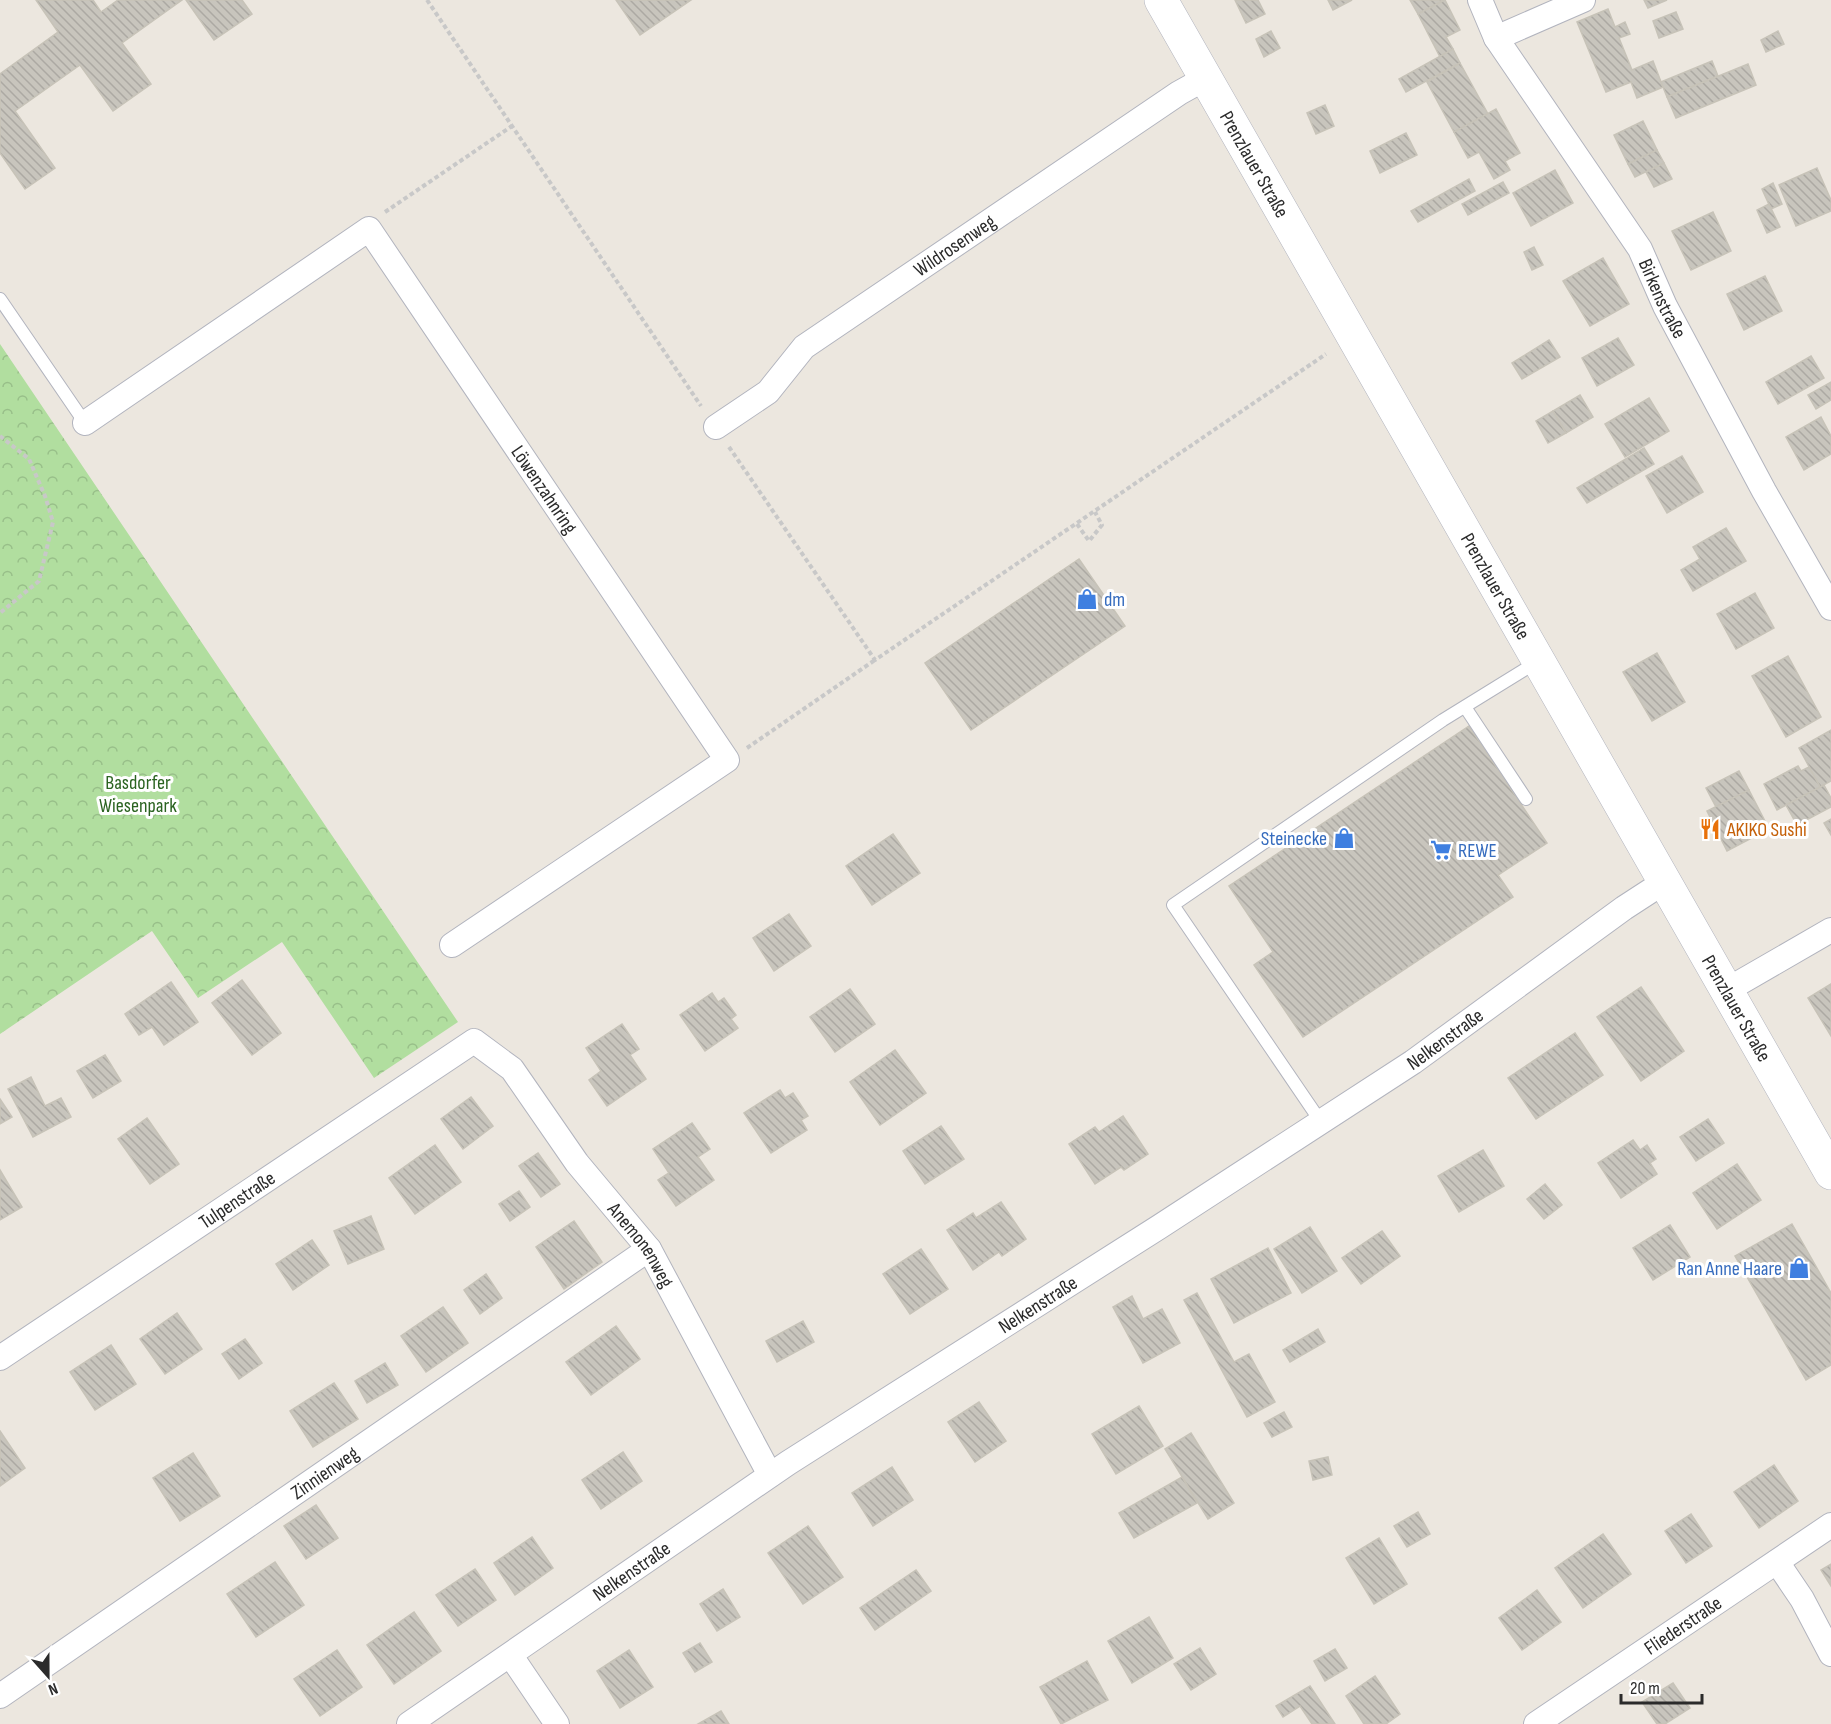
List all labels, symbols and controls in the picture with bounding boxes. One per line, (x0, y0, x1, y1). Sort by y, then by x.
street label: Prenzlauer Straße (1214, 107, 1294, 222)
street label: Wildrosenweg (910, 210, 1000, 282)
street label: Birkenstraße (1633, 255, 1691, 343)
street label: Löwenzahnring (505, 441, 582, 539)
street label: Prenzlauer Straße (1455, 529, 1535, 644)
shop icon: dm (1075, 587, 1099, 611)
place label: dm (1104, 588, 1125, 612)
park label: Basdorfer Wiesenpark (99, 771, 177, 818)
restaurant icon: AKIKO Sushi (1698, 817, 1722, 841)
place label: AKIKO Sushi (1726, 818, 1807, 842)
shop icon: Steinecke (1332, 826, 1356, 850)
place label: Steinecke (1261, 827, 1327, 851)
supermarket icon: REWE (1429, 838, 1453, 862)
place label: REWE (1458, 839, 1497, 863)
street label: Prenzlauer Straße (1696, 951, 1776, 1066)
street label: Nelkenstraße (1403, 1004, 1488, 1076)
street label: Tulpenstraße (195, 1166, 280, 1234)
street label: Anemonenweg (602, 1197, 678, 1292)
shop icon: Ran Anne Haare (1787, 1256, 1811, 1280)
place label: Ran Anne Haare (1677, 1257, 1782, 1281)
street label: Nelkenstraße (994, 1271, 1082, 1339)
street label: Zinnienweg (287, 1442, 363, 1505)
street label: Nelkenstraße (589, 1537, 675, 1607)
street label: Fliederstraße (1640, 1591, 1727, 1660)
north arrow (18, 1646, 78, 1706)
scale bar (1621, 1667, 1702, 1705)
text: N (45, 1678, 60, 1699)
text: 20 m (1630, 1678, 1660, 1699)

